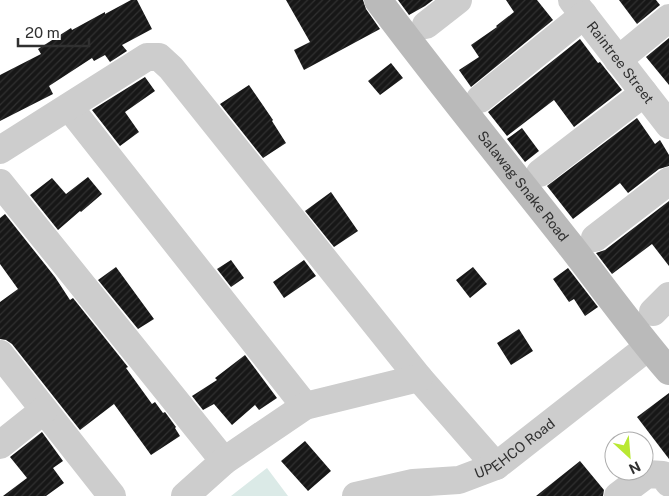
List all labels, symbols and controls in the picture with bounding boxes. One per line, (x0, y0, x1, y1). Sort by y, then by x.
scale bar (18, 15, 89, 47)
street label: Raintree Street (584, 18, 657, 107)
text: 20 m (25, 24, 60, 41)
street label: Salawag Snake Road (474, 128, 572, 245)
street label: UPEHCO Road (472, 415, 558, 481)
north arrow (604, 431, 654, 481)
text: N (626, 458, 643, 477)

